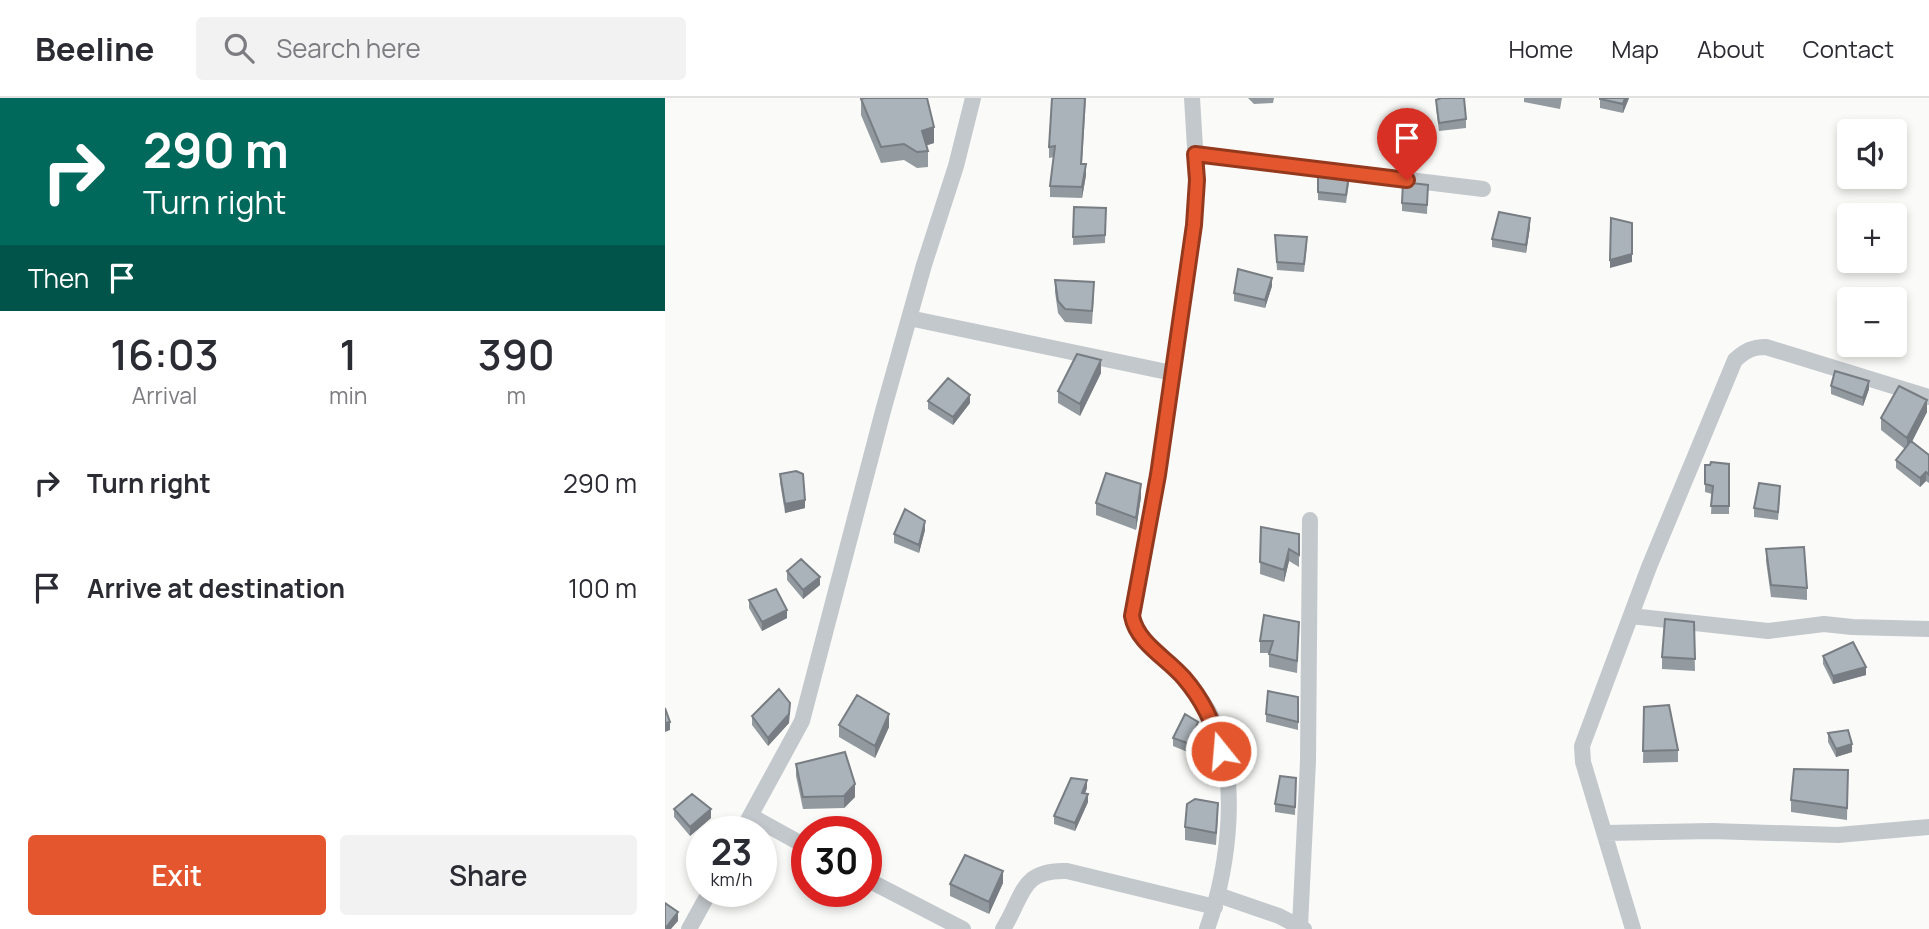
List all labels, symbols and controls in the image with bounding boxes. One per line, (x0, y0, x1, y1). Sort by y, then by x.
search box (196, 17, 686, 80)
text: Beeline (35, 26, 154, 71)
icon: search (220, 29, 258, 67)
text: Search here (276, 30, 421, 66)
text: Home (1508, 32, 1573, 65)
text: Map (1611, 32, 1659, 65)
text: About (1697, 32, 1765, 65)
text: Contact (1803, 32, 1894, 65)
pin (1377, 108, 1437, 180)
text: 290 m (143, 116, 289, 183)
icon: arrive (1388, 119, 1426, 157)
map controls (1837, 119, 1907, 357)
button: sound (1837, 119, 1907, 189)
icon: right (28, 126, 119, 217)
text: Turn right (143, 180, 286, 224)
button: + (1837, 203, 1907, 273)
icon: arrive (103, 259, 141, 297)
text: Then (28, 260, 89, 296)
button: − (1837, 287, 1907, 357)
text: 16:03 (110, 325, 219, 383)
text: 1 (339, 325, 357, 383)
text: 390 (478, 325, 555, 383)
text: Arrival (132, 379, 197, 411)
text: min (329, 379, 368, 411)
text: m (506, 379, 526, 411)
icon: right (28, 464, 66, 502)
text: Turn right (87, 465, 211, 501)
text: 290 m (563, 465, 637, 501)
icon: arrive (28, 569, 66, 607)
text: Arrive at destination (87, 570, 345, 606)
text: 100 m (568, 570, 637, 606)
position arrow (1184, 714, 1258, 788)
speed limit sign: 30 (791, 816, 882, 907)
text: 23 (711, 828, 752, 876)
button: Exit (28, 835, 326, 915)
button: Share (340, 835, 637, 915)
text: km/h (711, 867, 752, 891)

